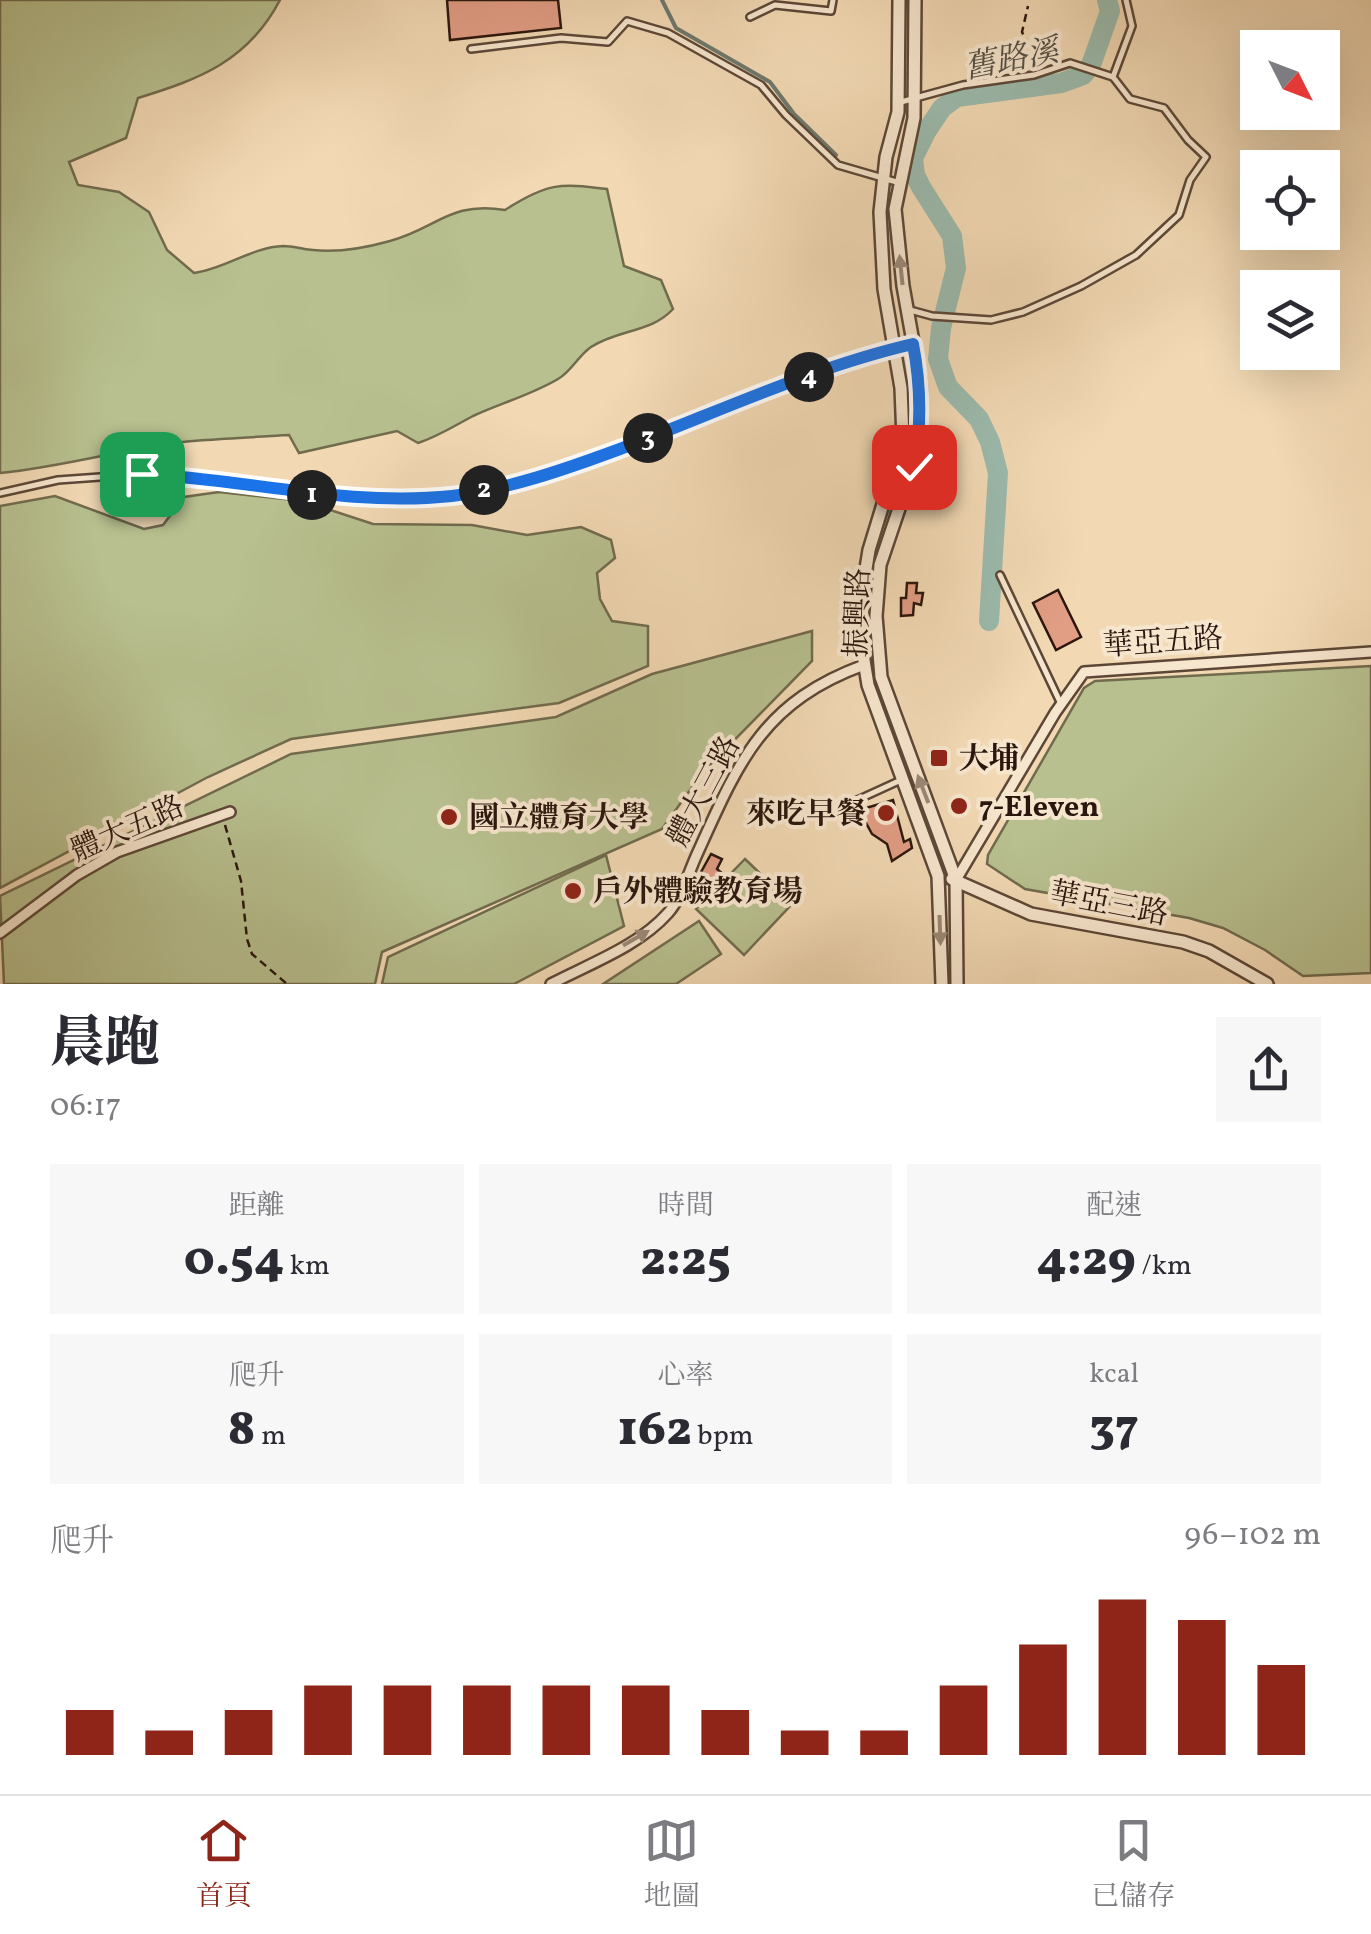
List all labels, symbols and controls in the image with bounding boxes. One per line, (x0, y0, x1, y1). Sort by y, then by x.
water label: 舊路溪 (960, 30, 1066, 92)
north arrow (1240, 30, 1340, 130)
map controls (1240, 30, 1340, 370)
button: locate (1240, 150, 1340, 250)
one-way arrow (893, 253, 909, 285)
button: layers (1240, 270, 1340, 370)
pin: 4 (784, 352, 834, 402)
text: 4 (801, 357, 817, 396)
pin: 3 (623, 413, 673, 463)
text: 3 (641, 418, 655, 457)
pin (872, 425, 957, 510)
pin (100, 432, 185, 517)
icon: check (887, 440, 942, 495)
icon: arrive (115, 447, 170, 502)
pin: 2 (459, 465, 509, 515)
pin: 1 (287, 470, 337, 520)
text: 2 (477, 470, 491, 509)
text: 1 (306, 475, 318, 514)
street label: 振興路 (836, 567, 882, 659)
street label: 華亞五路 (1102, 618, 1224, 668)
street label: 體大三路 (658, 729, 751, 855)
place label: 大埔 (959, 739, 1019, 781)
marker: 大埔 (928, 747, 950, 769)
one-way arrow (915, 773, 930, 803)
street label: 體大五路 (64, 786, 191, 873)
place label: 7-Eleven (979, 787, 1099, 829)
place label: 來吃早餐 (746, 794, 866, 836)
marker: 7-Eleven (948, 795, 970, 817)
place label: 國立體育大學 (469, 798, 649, 840)
marker: 來吃早餐 (875, 802, 897, 824)
marker: 國立體育大學 (438, 806, 460, 828)
place label: 戶外體驗教育場 (593, 872, 803, 914)
street label: 華亞三路 (1046, 873, 1172, 937)
marker: 戶外體驗教育場 (562, 880, 584, 902)
one-way arrow (933, 915, 949, 947)
one-way arrow (622, 930, 650, 947)
text: 晨跑 (50, 1009, 160, 1085)
button: share (1216, 1017, 1321, 1122)
text: 06:17 (50, 1085, 121, 1129)
text: 距離 (229, 1187, 285, 1226)
text: 時間 (657, 1187, 714, 1226)
text: 配速 (1086, 1187, 1142, 1226)
text: 0.54 (184, 1226, 284, 1296)
text: 2:25 (640, 1226, 731, 1296)
text: 4:29 (1037, 1226, 1136, 1296)
text: km (284, 1247, 330, 1286)
text: /km (1136, 1247, 1192, 1286)
text: kcal (1089, 1355, 1139, 1394)
text: 爬升 (229, 1357, 285, 1396)
text: 心率 (657, 1357, 714, 1396)
text: 37 (1090, 1394, 1139, 1464)
text: 8 (228, 1396, 256, 1466)
text: 162 (617, 1396, 692, 1466)
text: m (256, 1417, 286, 1456)
text: bpm (692, 1417, 754, 1456)
text: 96–102 m (1184, 1514, 1321, 1558)
text: 爬升 (50, 1521, 114, 1565)
tab: 首頁 (196, 1813, 252, 1917)
tab: 地圖 (643, 1813, 699, 1917)
tab: 已儲存 (1091, 1813, 1175, 1917)

